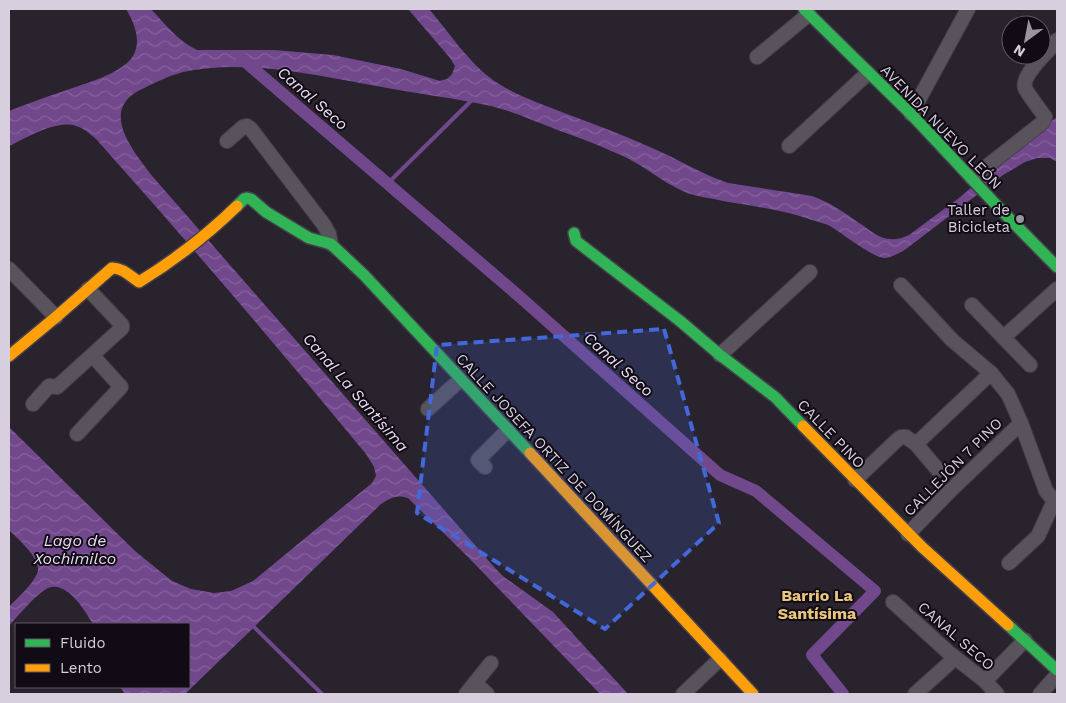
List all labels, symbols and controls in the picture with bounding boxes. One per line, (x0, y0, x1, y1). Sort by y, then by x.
north arrow (1001, 15, 1051, 65)
text: N (1010, 41, 1028, 61)
street label: AVENIDA NUEVO LEÓN (877, 60, 1006, 193)
water label: Canal Seco (274, 63, 352, 134)
place label: Taller de Bicicleta (947, 201, 1011, 236)
marker: Taller de Bicicleta (1014, 213, 1026, 225)
water label: Canal Seco (580, 328, 657, 401)
water label: Canal La Santísima (299, 329, 412, 456)
street label: CALLE JOSEFA ORTIZ DE DOMÍNGUEZ (452, 350, 656, 566)
street label: CALLE PINO (794, 396, 868, 472)
street label: CALLEJÓN 7 PINO (899, 413, 1006, 520)
water label: Lago de Xochimilco (33, 531, 116, 568)
district label: Barrio La Santísima (778, 586, 857, 623)
street label: CANAL SECO (914, 598, 998, 674)
legend (15, 623, 190, 688)
text: Fluido (60, 634, 105, 652)
text: Lento (60, 659, 102, 677)

